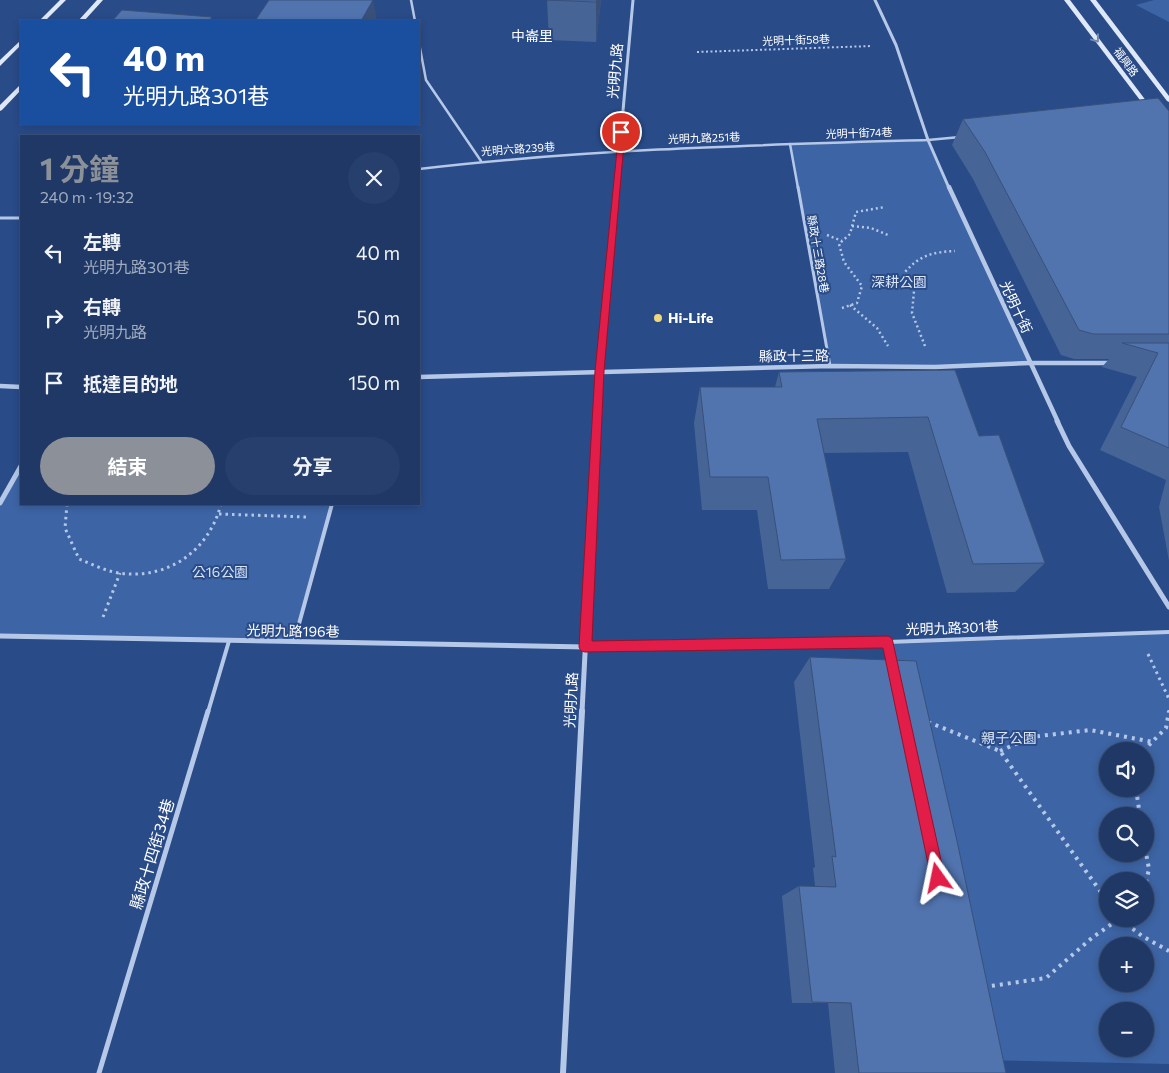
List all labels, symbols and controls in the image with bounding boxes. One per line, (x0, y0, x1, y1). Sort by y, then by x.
district label: 中崙里 (511, 27, 553, 44)
street label: 光明十街58巷 (762, 32, 830, 47)
one-way arrow (1090, 33, 1099, 43)
text: 40 m (123, 35, 205, 78)
icon: left (40, 40, 105, 105)
street label: 光明九路 (604, 42, 625, 100)
street label: 福興路 (1111, 45, 1142, 79)
text: 光明九路301巷 (123, 82, 269, 109)
pin (600, 111, 642, 153)
icon: arrive (607, 118, 635, 146)
street label: 光明十街74巷 (825, 125, 893, 140)
street label: 光明九路251巷 (668, 130, 740, 145)
street label: 光明六路239巷 (481, 139, 555, 158)
text: 1 分鐘 (40, 149, 119, 186)
button: close (348, 152, 400, 204)
text: 240 m · 19:32 (40, 187, 134, 206)
street label: 縣政十三路28巷 (805, 214, 832, 294)
text: 左轉 (83, 230, 121, 253)
icon: left (40, 239, 68, 267)
text: 40 m (356, 241, 400, 264)
text: 光明九路301巷 (83, 257, 189, 276)
park label: 深耕公園 (871, 273, 927, 290)
street label: 光明十街 (997, 278, 1036, 336)
text: 右轉 (83, 295, 121, 318)
icon: right (40, 304, 68, 332)
text: 50 m (356, 306, 400, 329)
place label: Hi-Life (668, 309, 713, 326)
marker: Hi-Life (652, 312, 664, 324)
text: 光明九路 (83, 322, 147, 341)
street label: 縣政十三路 (759, 346, 829, 365)
icon: arrive (40, 369, 68, 397)
text: 150 m (348, 371, 400, 394)
text: 抵達目的地 (83, 372, 178, 395)
button: 結束 (40, 437, 215, 495)
button: 分享 (225, 437, 400, 495)
park label: 公16公園 (192, 563, 248, 580)
street label: 光明九路301巷 (905, 617, 999, 638)
street label: 光明九路196巷 (246, 621, 340, 640)
street label: 光明九路 (561, 672, 580, 728)
park label: 親子公園 (981, 729, 1037, 746)
map controls (1099, 742, 1154, 1057)
button: sound (1099, 742, 1154, 797)
street label: 縣政十四街34巷 (126, 796, 177, 911)
button: search (1099, 807, 1154, 862)
position arrow (911, 851, 963, 903)
button: layers (1099, 872, 1154, 927)
button: + (1099, 937, 1154, 992)
button: − (1099, 1002, 1154, 1057)

